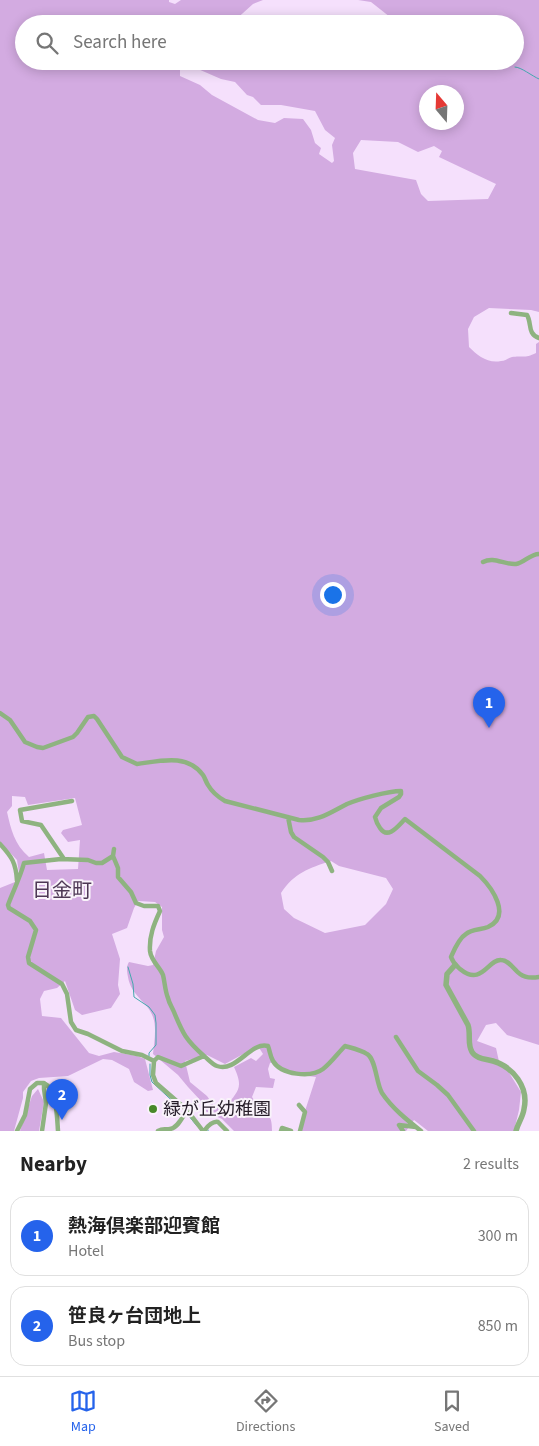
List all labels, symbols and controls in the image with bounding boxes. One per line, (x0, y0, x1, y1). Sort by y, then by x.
search box (15, 15, 524, 70)
icon: search (33, 29, 61, 57)
text: Search here (73, 29, 167, 56)
north arrow (419, 85, 464, 130)
your location (320, 582, 346, 608)
pin: 1 (473, 687, 505, 728)
district label: 日金町 (32, 877, 92, 905)
pin: 2 (46, 1079, 78, 1120)
place label: 緑が丘幼稚園 (163, 1097, 271, 1122)
marker: 緑が丘幼稚園 (147, 1103, 159, 1115)
text: Nearby (20, 1149, 87, 1179)
text: 2 results (463, 1153, 519, 1175)
text: 熱海倶楽部迎賓館 (68, 1213, 220, 1240)
text: 1 (33, 1225, 41, 1247)
text: 300 m (478, 1225, 518, 1247)
text: Hotel (68, 1240, 104, 1262)
text: 笹良ヶ台団地上 (68, 1303, 201, 1330)
text: 2 (33, 1315, 41, 1337)
text: 850 m (478, 1315, 518, 1337)
text: Bus stop (68, 1330, 125, 1352)
tab: Map (69, 1387, 97, 1437)
tab: Directions (236, 1387, 295, 1437)
tab: Saved (434, 1387, 470, 1437)

